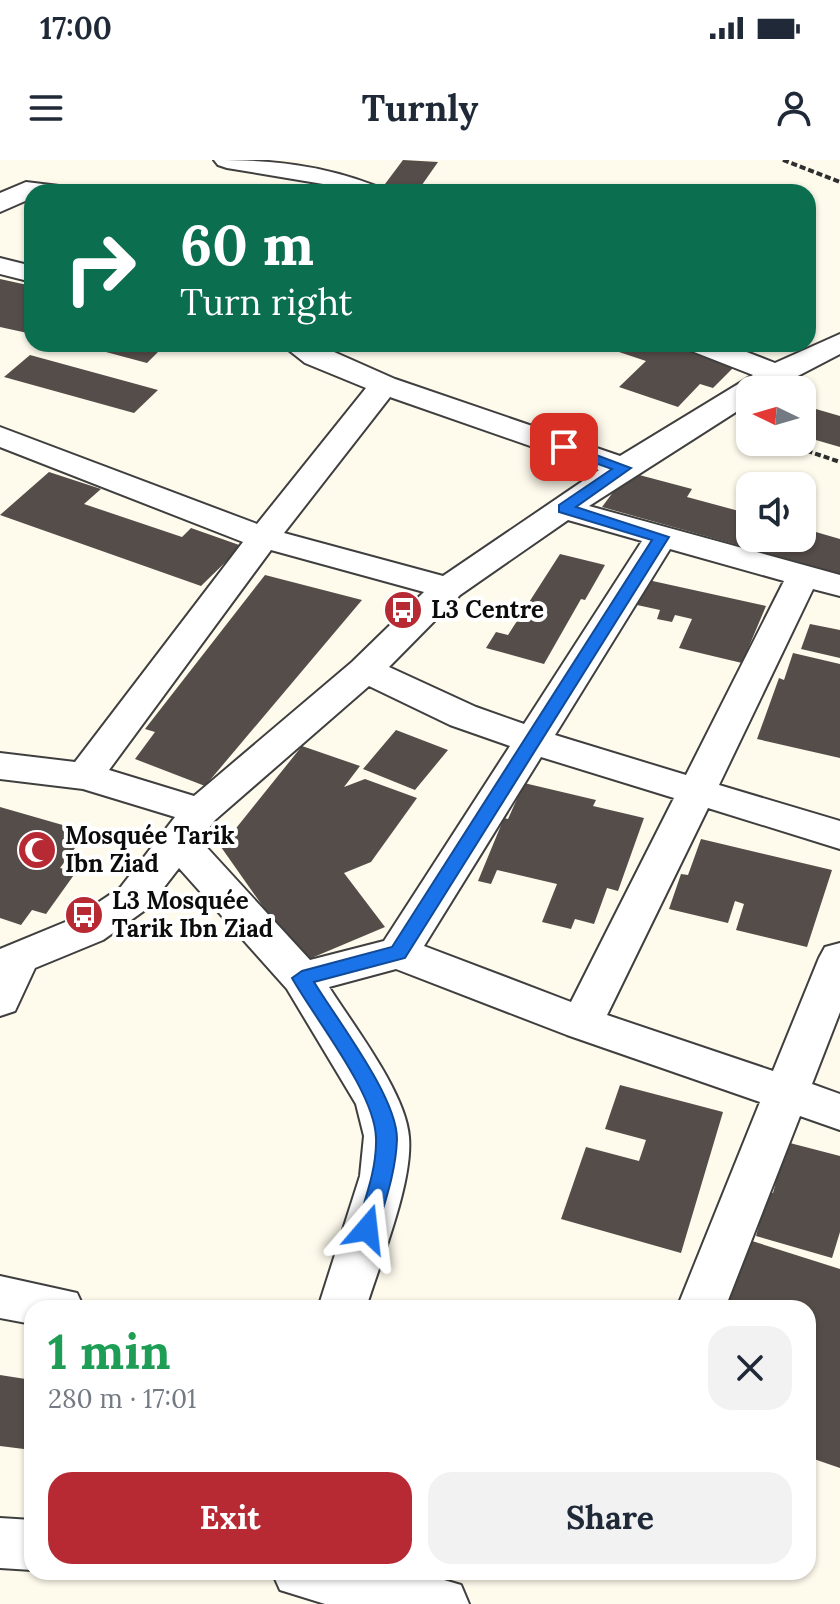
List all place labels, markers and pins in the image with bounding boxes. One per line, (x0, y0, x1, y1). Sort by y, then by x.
pin (530, 413, 598, 481)
bus stop icon: L3 Centre (382, 589, 424, 631)
place label: L3 Centre (431, 594, 544, 625)
place label: Mosquée Tarik Ibn Ziad (65, 820, 235, 879)
mosque icon: Mosquée Tarik Ibn Ziad (16, 829, 58, 871)
place label: L3 Mosquée Tarik Ibn Ziad (112, 885, 273, 944)
bus stop icon: L3 Mosquée Tarik Ibn Ziad (63, 894, 105, 936)

